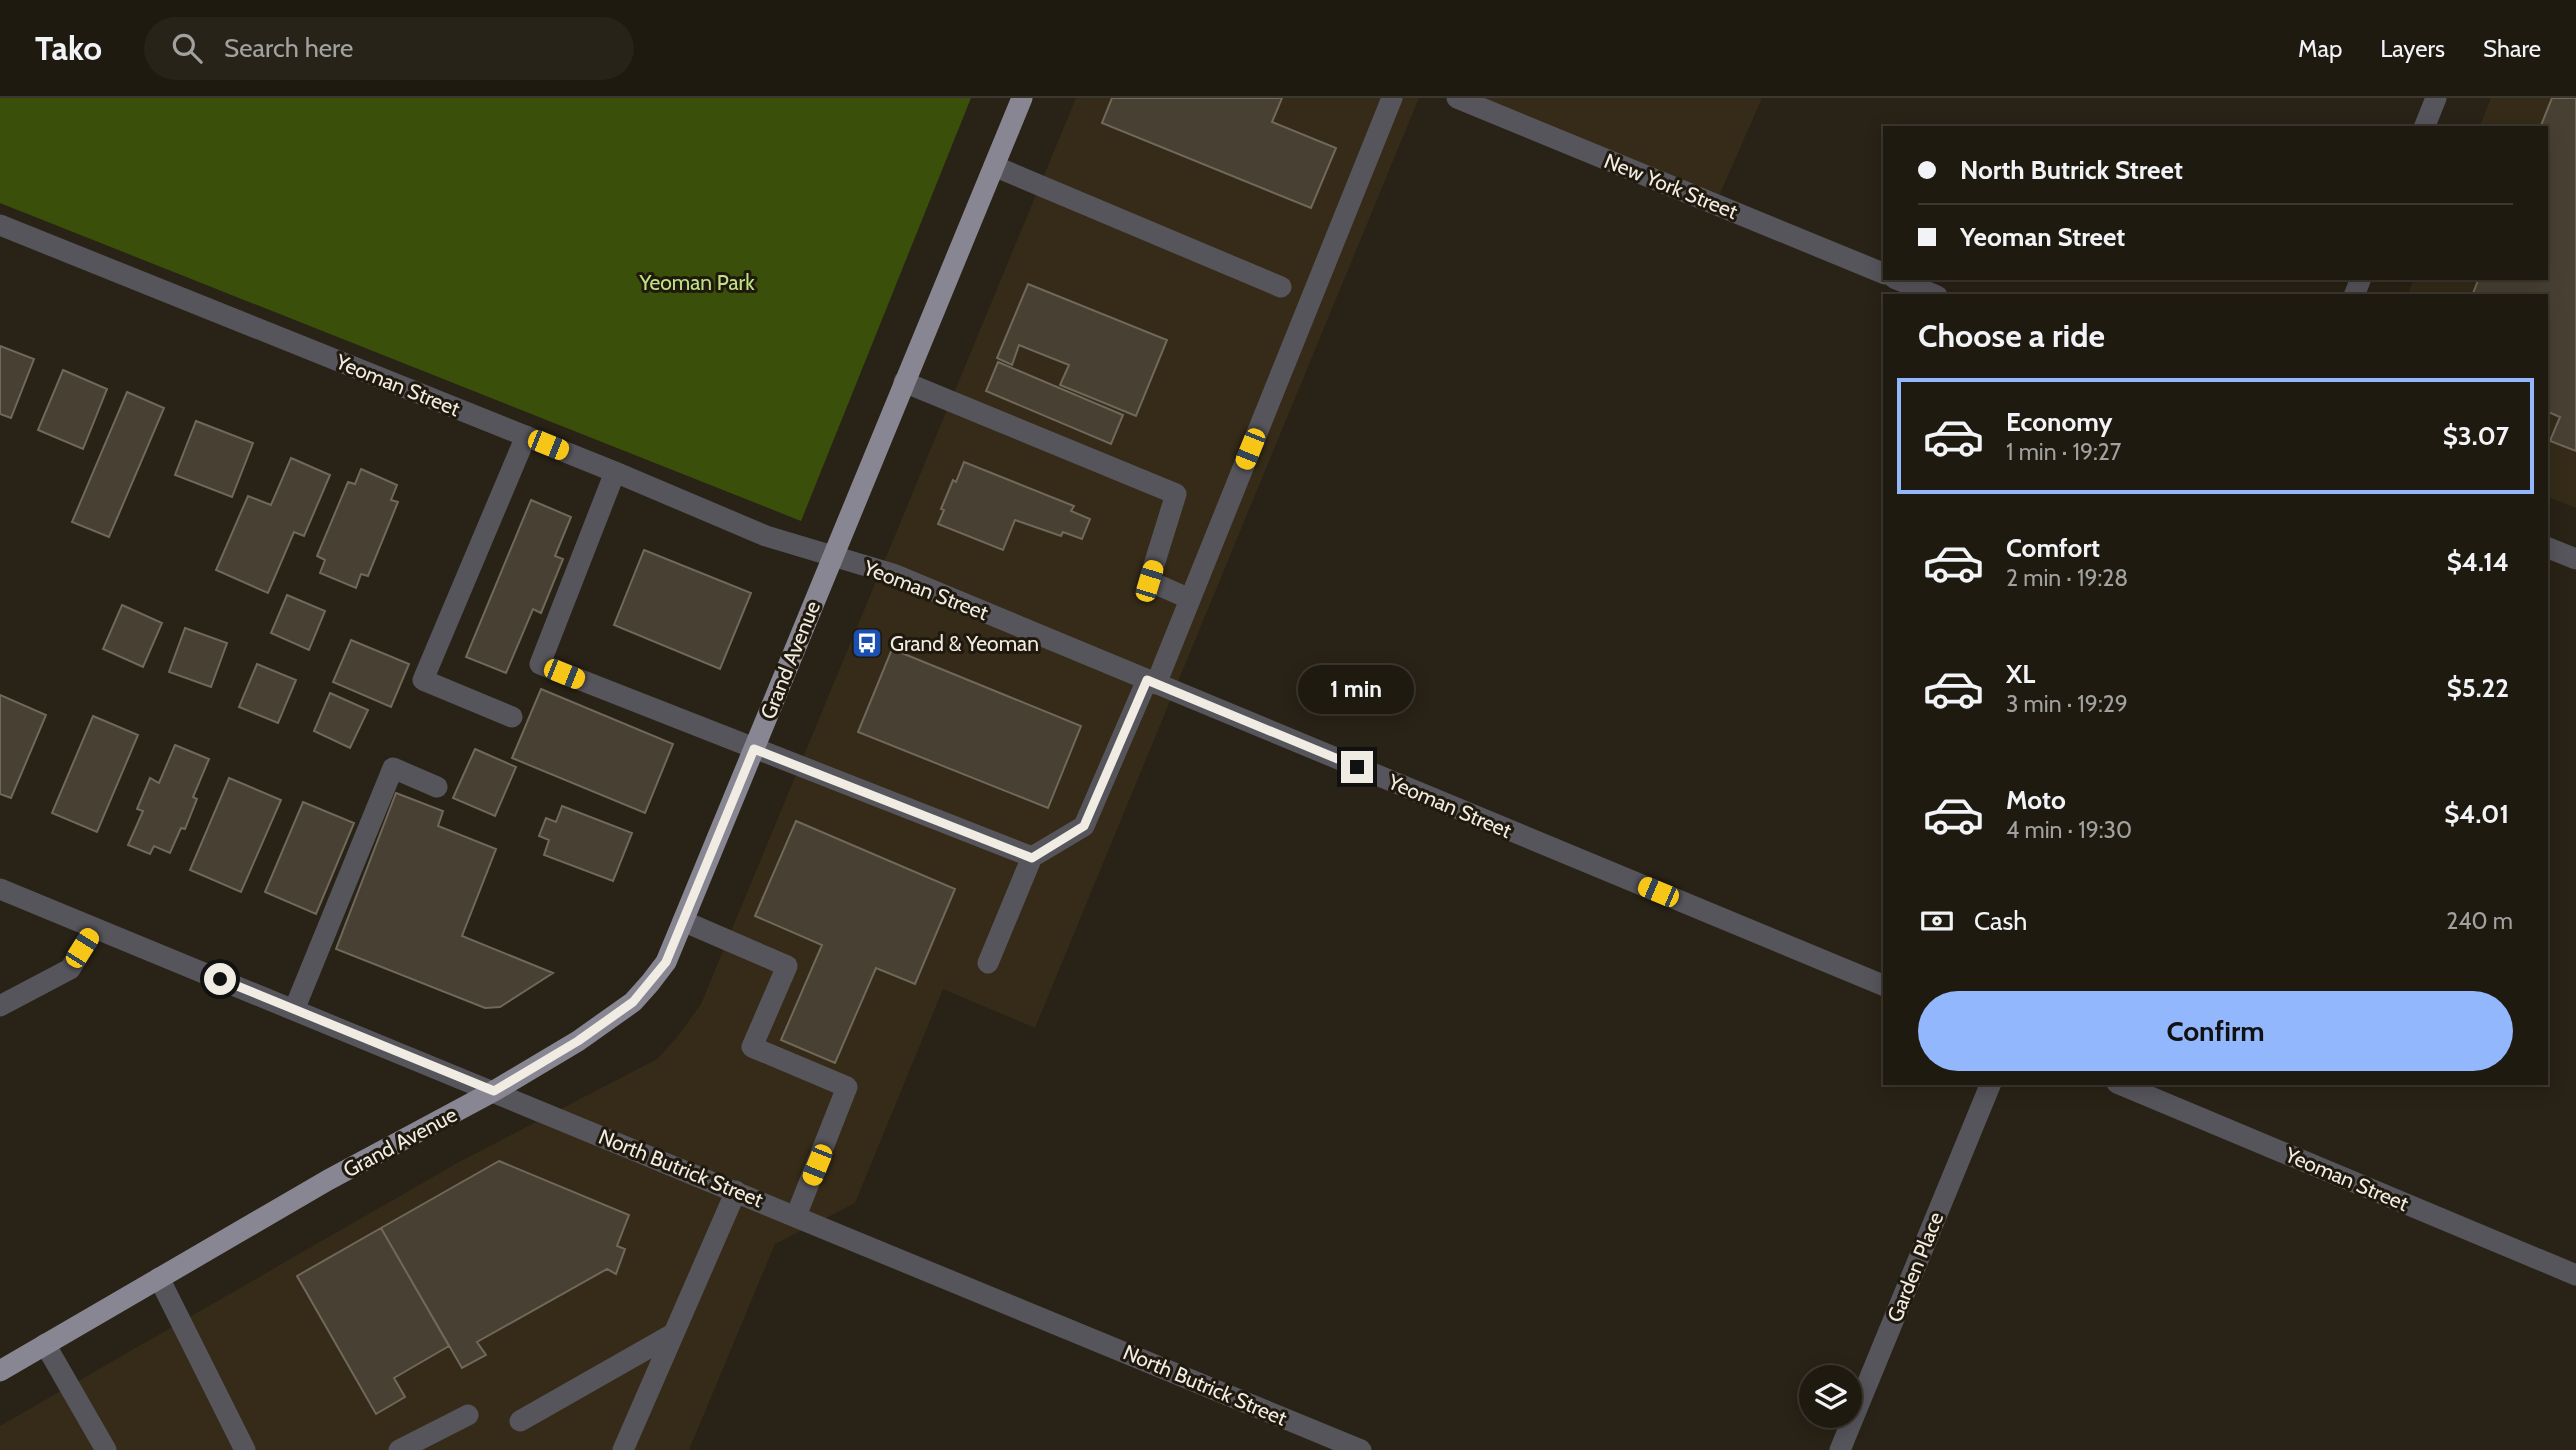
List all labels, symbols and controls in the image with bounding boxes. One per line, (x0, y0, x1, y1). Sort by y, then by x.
search box (144, 17, 634, 80)
text: Tako (35, 28, 102, 68)
icon: search (168, 29, 206, 67)
text: Search here (224, 32, 353, 64)
text: Map (2298, 34, 2342, 63)
text: Layers (2380, 34, 2445, 63)
text: Share (2483, 34, 2541, 63)
street label: New York Street (1601, 148, 1741, 224)
text: North Butrick Street (1960, 154, 2183, 186)
text: Yeoman Street (1960, 221, 2125, 253)
park label: Yeoman Park (638, 270, 755, 295)
text: Choose a ride (1918, 316, 2105, 355)
street label: Yeoman Street (331, 348, 464, 421)
icon: car (1922, 405, 1985, 468)
text: Economy (2006, 406, 2112, 438)
text: $3.07 (2443, 420, 2509, 452)
car (1233, 426, 1268, 472)
car (525, 427, 572, 463)
text: 1 min · 19:27 (2006, 438, 2121, 466)
icon: car (1922, 531, 1985, 594)
text: Comfort (2006, 532, 2100, 564)
text: $4.14 (2447, 546, 2509, 578)
street label: Yeoman Street (859, 554, 992, 625)
car (1133, 558, 1166, 604)
text: 2 min · 19:28 (2006, 564, 2128, 592)
street label: Grand Avenue (755, 597, 825, 723)
bus stop icon: Grand & Yeoman (850, 626, 884, 660)
place label: Grand & Yeoman (890, 631, 1039, 656)
car (541, 656, 588, 692)
icon: car (1922, 657, 1985, 720)
text: XL (2006, 658, 2035, 690)
callout: 1 min (1299, 666, 1415, 714)
text: $5.22 (2447, 672, 2509, 704)
text: 1 min (1330, 675, 1382, 703)
text: 3 min · 19:29 (2006, 690, 2128, 718)
route end (1341, 751, 1373, 783)
street label: Yeoman Street (1384, 768, 1515, 843)
icon: car (1922, 783, 1985, 846)
text: Moto (2006, 784, 2066, 816)
text: $4.01 (2444, 798, 2509, 830)
text: 4 min · 19:30 (2006, 816, 2132, 844)
car (1635, 874, 1682, 910)
icon: cash (1918, 902, 1956, 940)
text: Cash (1974, 905, 2027, 937)
text: 240 m (2446, 907, 2513, 935)
car (62, 925, 103, 971)
route start (204, 963, 236, 995)
button: Confirm (1918, 991, 2513, 1071)
street label: Grand Avenue (339, 1101, 461, 1182)
street label: North Butrick Street (595, 1124, 767, 1212)
street label: Yeoman Street (2281, 1141, 2412, 1216)
car (800, 1142, 835, 1188)
street label: Garden Place (1882, 1208, 1949, 1326)
street label: North Butrick Street (1120, 1339, 1290, 1431)
map controls (1799, 1365, 1862, 1428)
button: layers (1799, 1365, 1862, 1428)

